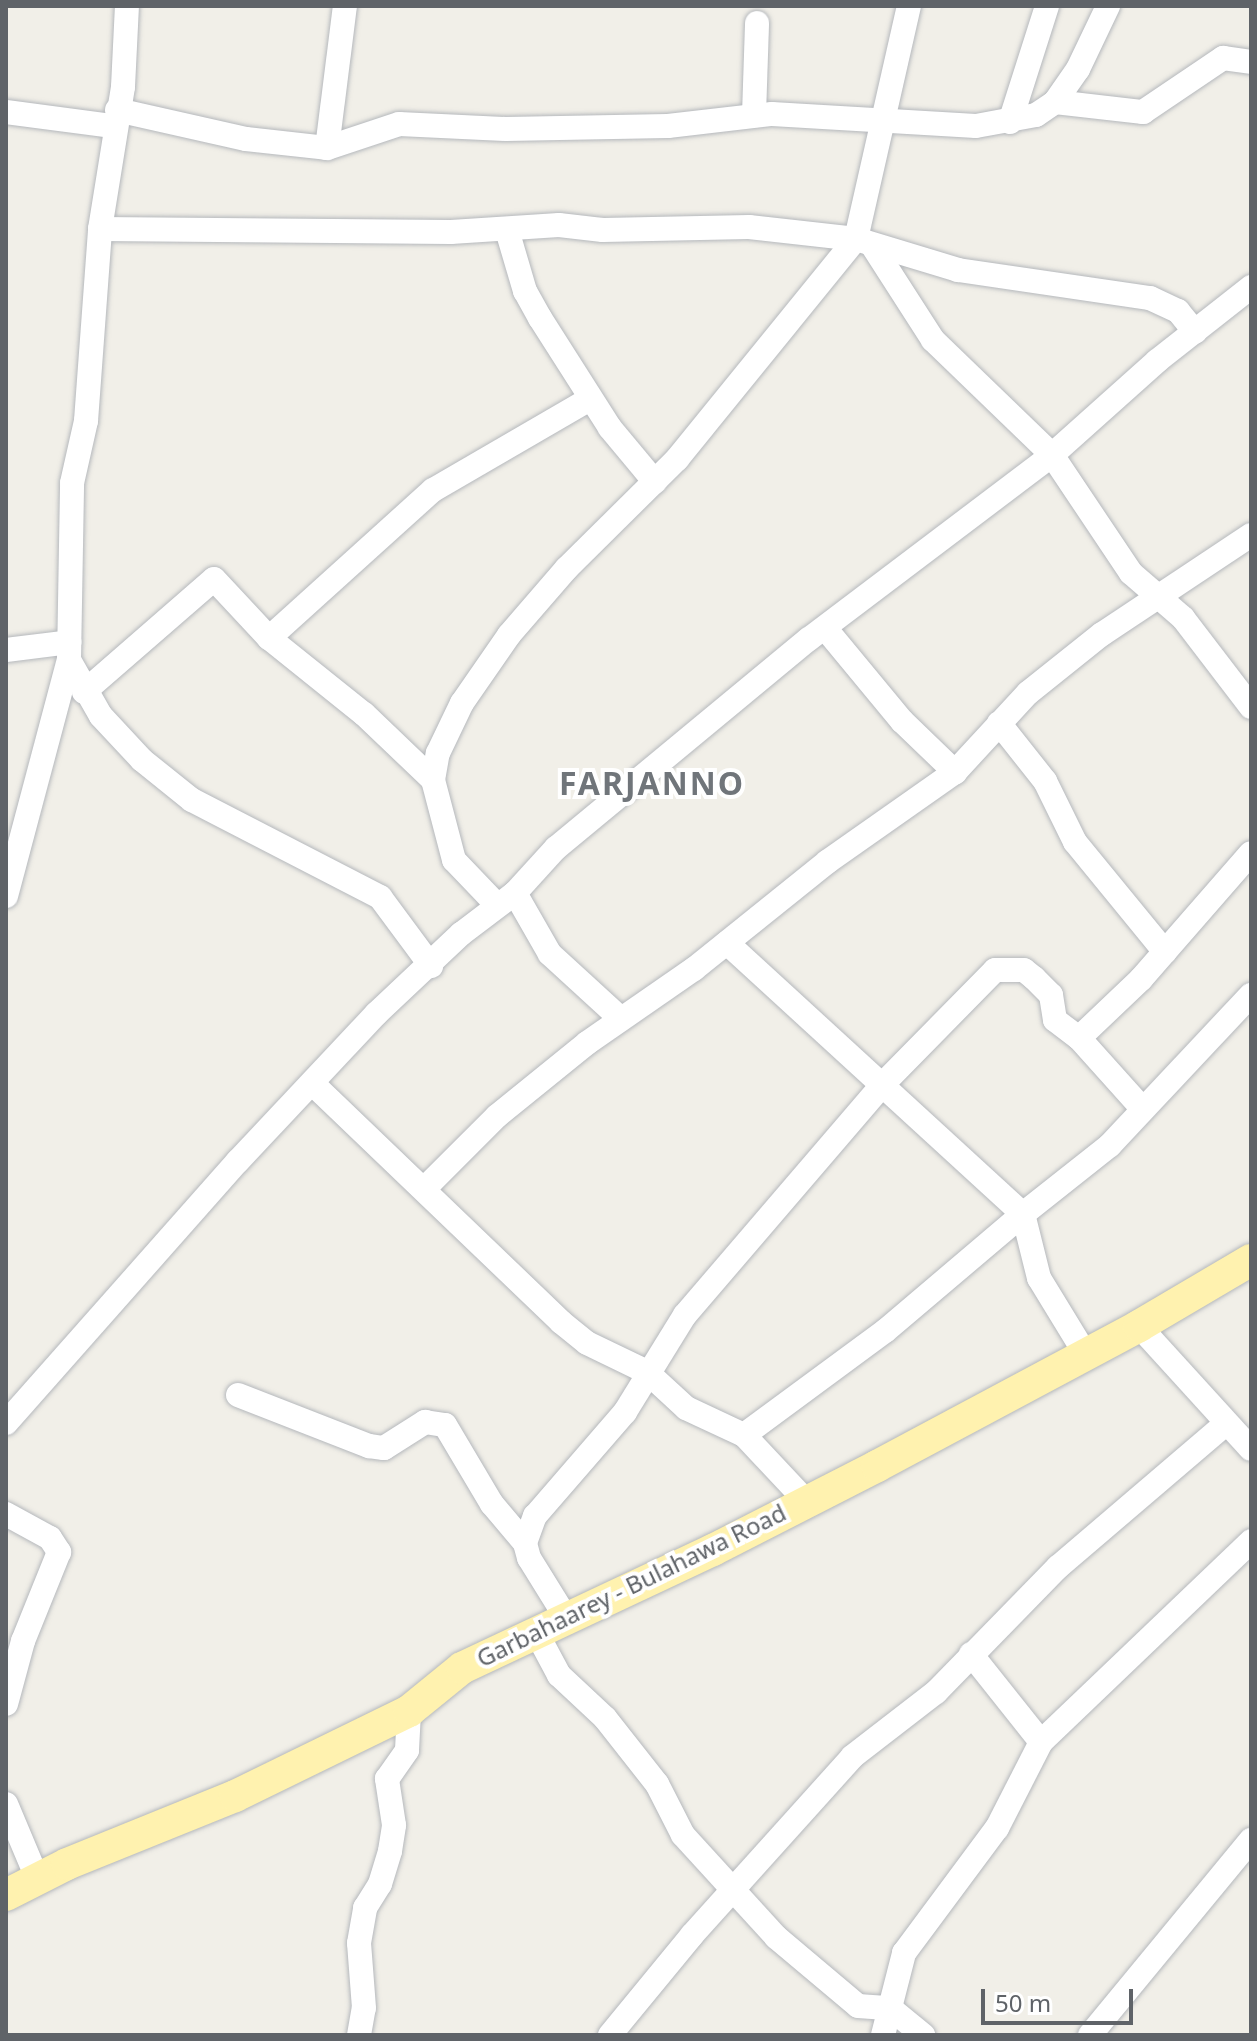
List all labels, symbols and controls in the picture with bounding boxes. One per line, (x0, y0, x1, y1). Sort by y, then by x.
district label: FARJANNO (559, 764, 745, 802)
street label: Garbahaarey - Bulahawa Road (472, 1497, 790, 1673)
scale bar (985, 1973, 1137, 2023)
text: 50 m (995, 1986, 1051, 2019)

